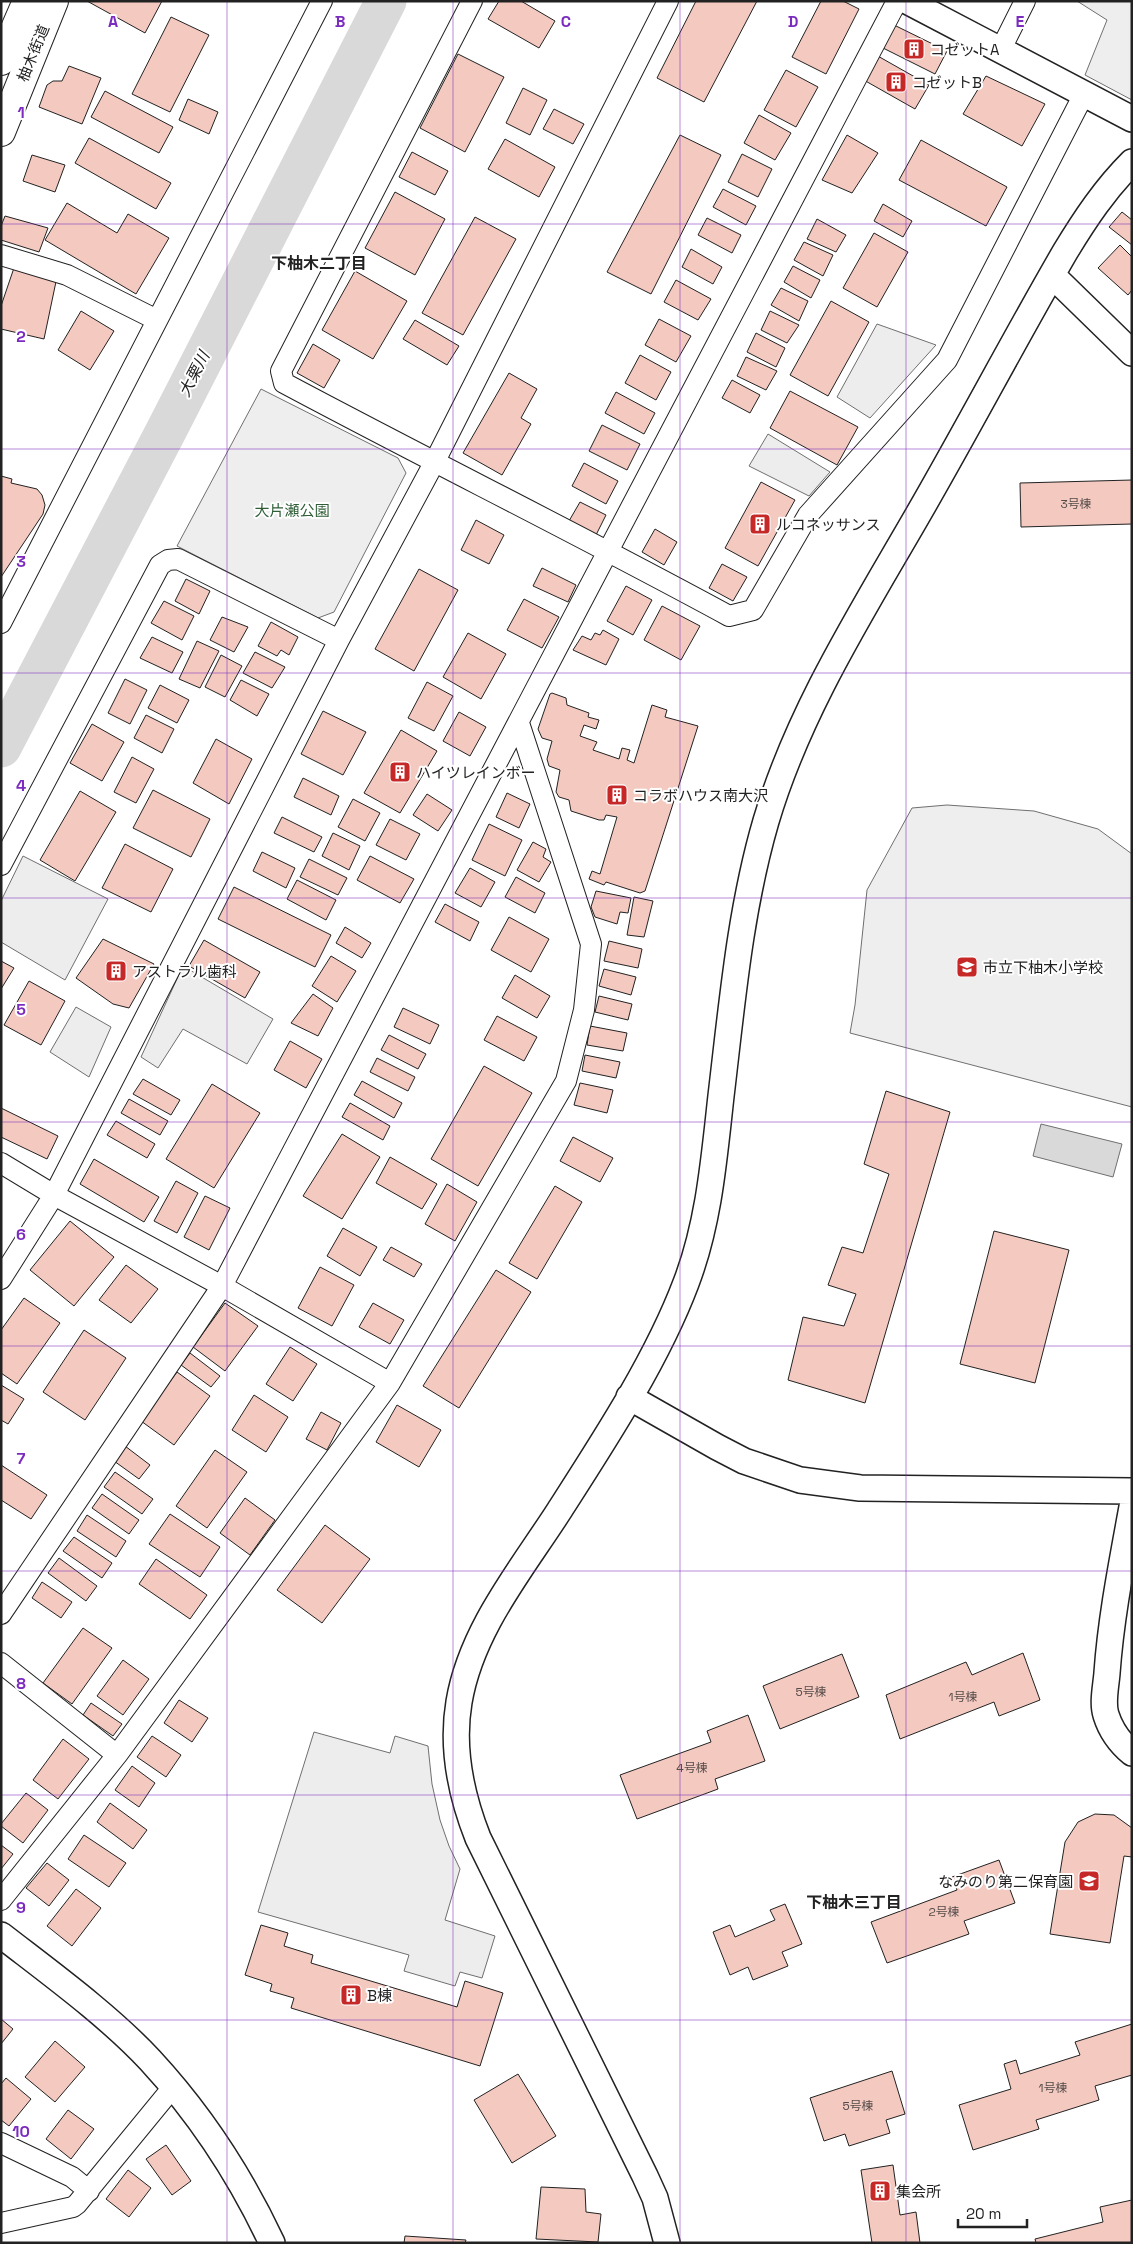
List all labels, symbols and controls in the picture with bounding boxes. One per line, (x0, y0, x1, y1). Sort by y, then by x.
text: A (108, 11, 118, 32)
text: B (335, 11, 345, 32)
text: C (561, 11, 571, 32)
text: D (788, 11, 798, 32)
text: E (1016, 11, 1025, 32)
street label: 柚木街道 (13, 22, 53, 84)
building icon: コゼットA (902, 37, 926, 61)
place label: コゼットA (930, 40, 1000, 59)
building icon: コゼットB (884, 70, 908, 94)
place label: コゼットB (912, 73, 982, 92)
text: 1 (17, 102, 25, 123)
district label: 下柚木二丁目 (271, 253, 367, 274)
text: 2 (16, 326, 26, 347)
water label: 大栗川 (174, 346, 215, 400)
house number: 3号棟 (1060, 496, 1092, 512)
park label: 大片瀬公園 (254, 501, 330, 520)
building icon: ルコネッサンス (748, 512, 772, 536)
place label: ルコネッサンス (776, 515, 880, 534)
text: 3 (16, 551, 26, 572)
building icon: ハイツレインボー (388, 760, 412, 784)
place label: ハイツレインボー (416, 763, 536, 782)
text: 4 (16, 775, 26, 796)
building icon: コラボハウス南大沢 (605, 783, 629, 807)
place label: コラボハウス南大沢 (633, 786, 768, 805)
school or university icon: 市立下柚木小学校 (955, 955, 979, 979)
place label: 市立下柚木小学校 (983, 958, 1103, 977)
building icon: アストラル歯科 (104, 959, 128, 983)
place label: アストラル歯科 (132, 962, 237, 981)
text: 5 (16, 999, 26, 1020)
text: 6 (16, 1224, 26, 1245)
text: 7 (17, 1448, 26, 1469)
text: 8 (16, 1673, 26, 1694)
house number: 5号棟 (795, 1684, 827, 1700)
house number: 1号棟 (948, 1689, 978, 1705)
house number: 4号棟 (676, 1760, 708, 1776)
school or university icon: なみのり第二保育園 (1077, 1869, 1101, 1893)
place label: なみのり第二保育園 (938, 1872, 1073, 1891)
district label: 下柚木三丁目 (806, 1892, 902, 1913)
text: 9 (16, 1897, 26, 1918)
house number: 2号棟 (928, 1904, 960, 1920)
building icon: B棟 (339, 1983, 363, 2007)
place label: B棟 (367, 1986, 392, 2005)
house number: 1号棟 (1038, 2080, 1068, 2096)
house number: 5号棟 (842, 2098, 874, 2114)
text: 10 (12, 2121, 30, 2142)
building icon: 集会所 (868, 2179, 892, 2203)
place label: 集会所 (896, 2182, 941, 2201)
scale bar (958, 2196, 1027, 2228)
text: 20 m (966, 2204, 1001, 2223)

